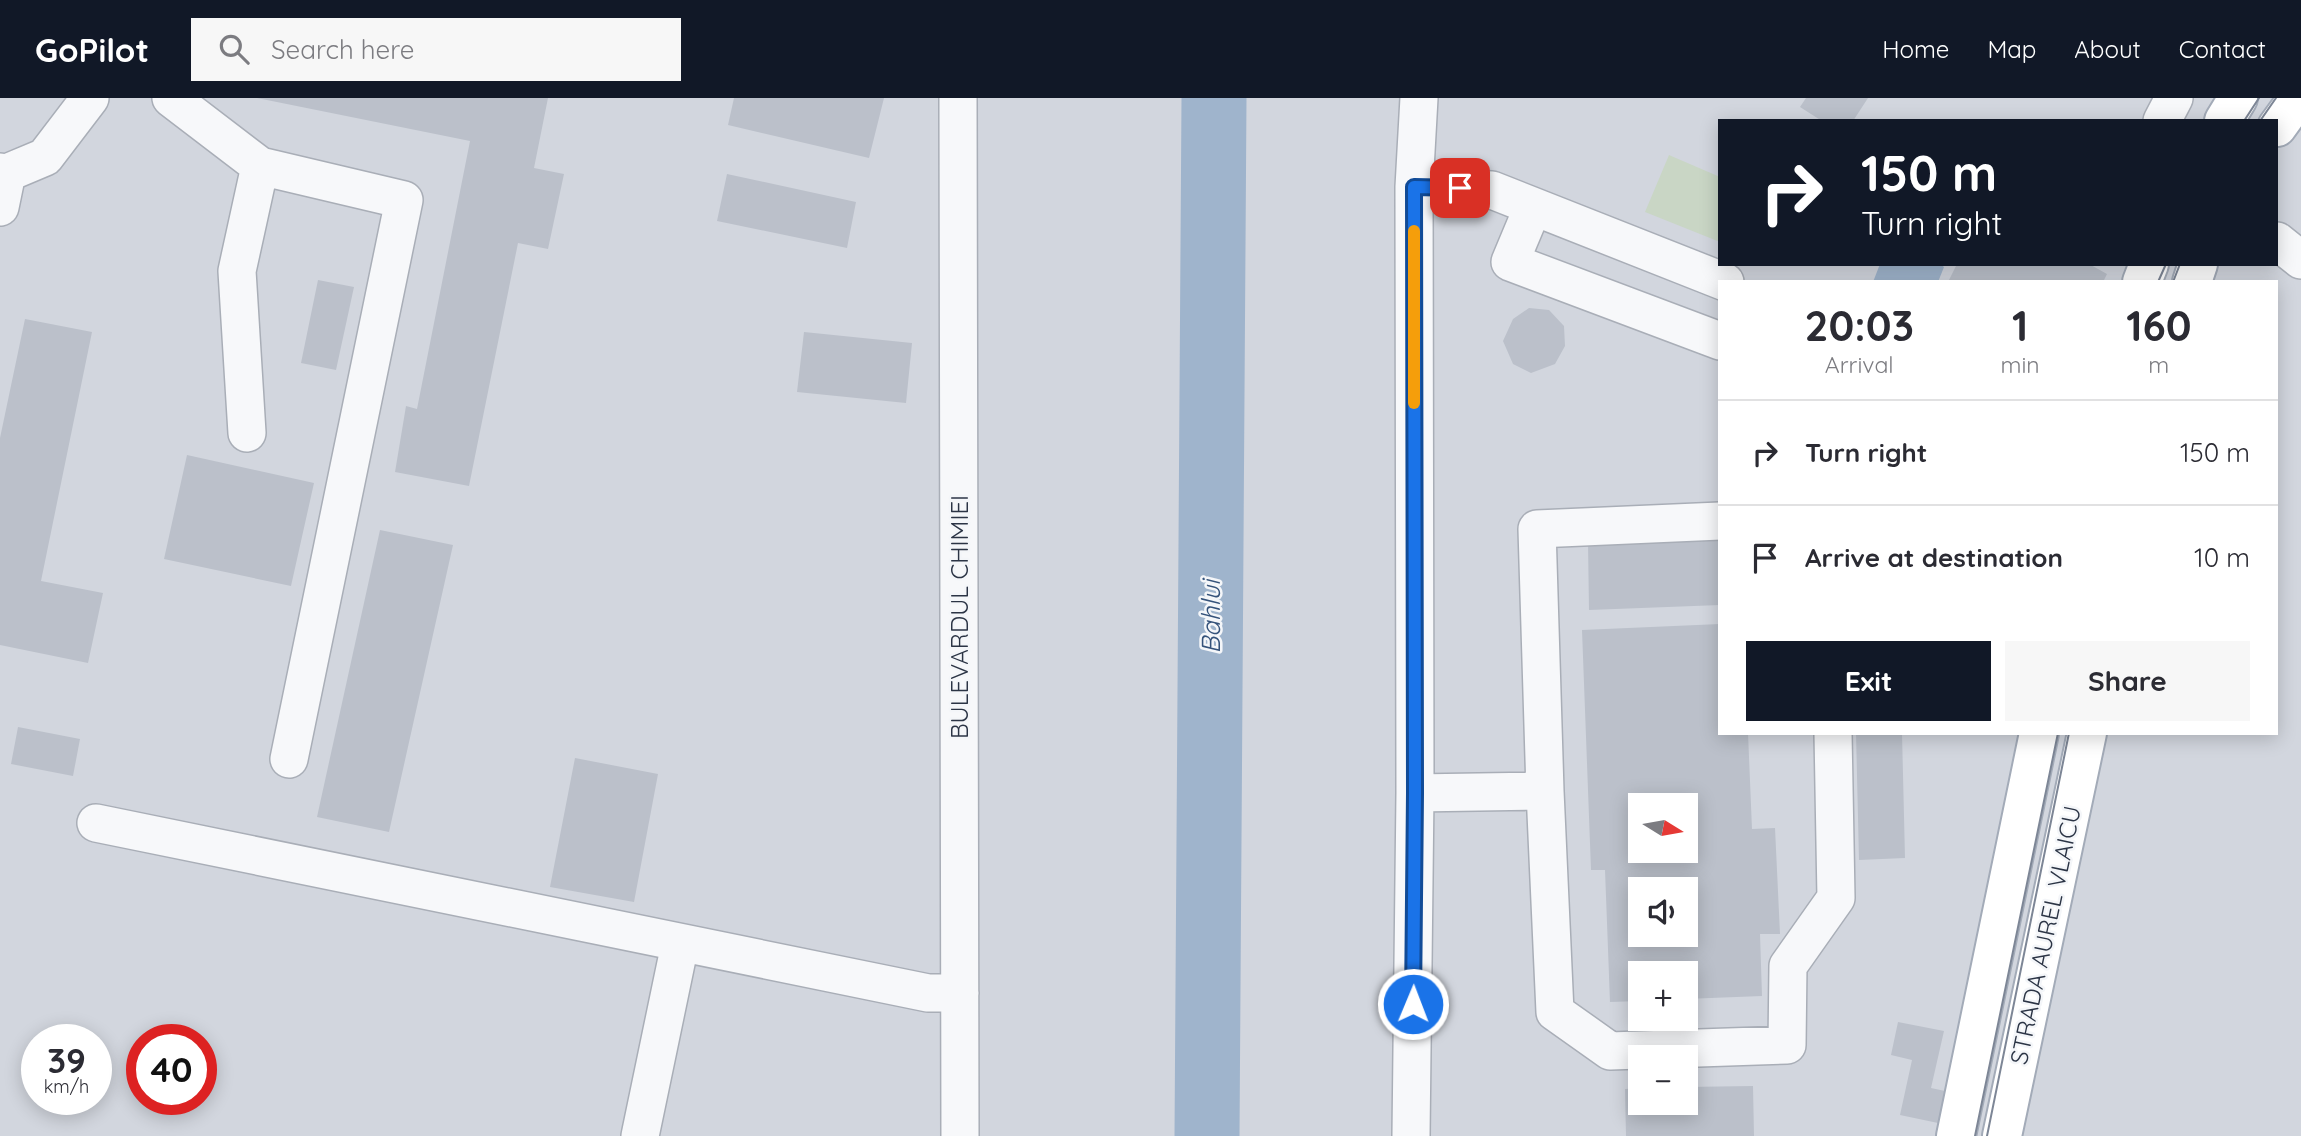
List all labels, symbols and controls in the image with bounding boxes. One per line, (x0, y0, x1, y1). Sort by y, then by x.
search box (191, 18, 681, 81)
text: GoPilot (35, 29, 149, 70)
icon: search (215, 30, 253, 68)
text: Search here (271, 33, 414, 66)
text: Home (1882, 34, 1949, 64)
text: Map (1987, 34, 2036, 64)
text: About (2074, 34, 2141, 64)
text: Contact (2179, 34, 2266, 64)
text: 150 m (1861, 142, 1997, 203)
icon: right (1746, 147, 1837, 238)
pin (1430, 158, 1490, 218)
icon: arrive (1441, 169, 1479, 207)
text: Turn right (1861, 203, 2002, 243)
text: 20:03 (1804, 299, 1914, 352)
text: 1 (2012, 299, 2028, 352)
text: 160 (2126, 299, 2192, 352)
text: Arrival (1825, 350, 1894, 379)
text: min (2000, 350, 2040, 379)
text: m (2148, 350, 2169, 379)
icon: right (1746, 434, 1784, 472)
text: Turn right (1805, 436, 1927, 469)
text: 150 m (2180, 436, 2250, 469)
street label: BULEVARDUL CHIMIEI (944, 495, 974, 739)
icon: arrive (1746, 539, 1784, 577)
text: Arrive at destination (1805, 541, 2063, 574)
text: 10 m (2194, 541, 2250, 574)
water label: Bahlui (1194, 577, 1227, 654)
button: Exit (1746, 641, 1991, 721)
button: Share (2005, 641, 2250, 721)
north arrow (1628, 793, 1698, 863)
map controls (1628, 793, 1698, 1115)
street label: STRADA AUREL VLAICU (2003, 803, 2087, 1067)
button: sound (1628, 877, 1698, 947)
button: + (1628, 961, 1698, 1031)
position arrow (1376, 967, 1450, 1041)
speed limit sign: 40 (126, 1024, 217, 1115)
text: 39 (47, 1038, 86, 1082)
button: − (1628, 1045, 1698, 1115)
text: km/h (44, 1075, 89, 1098)

